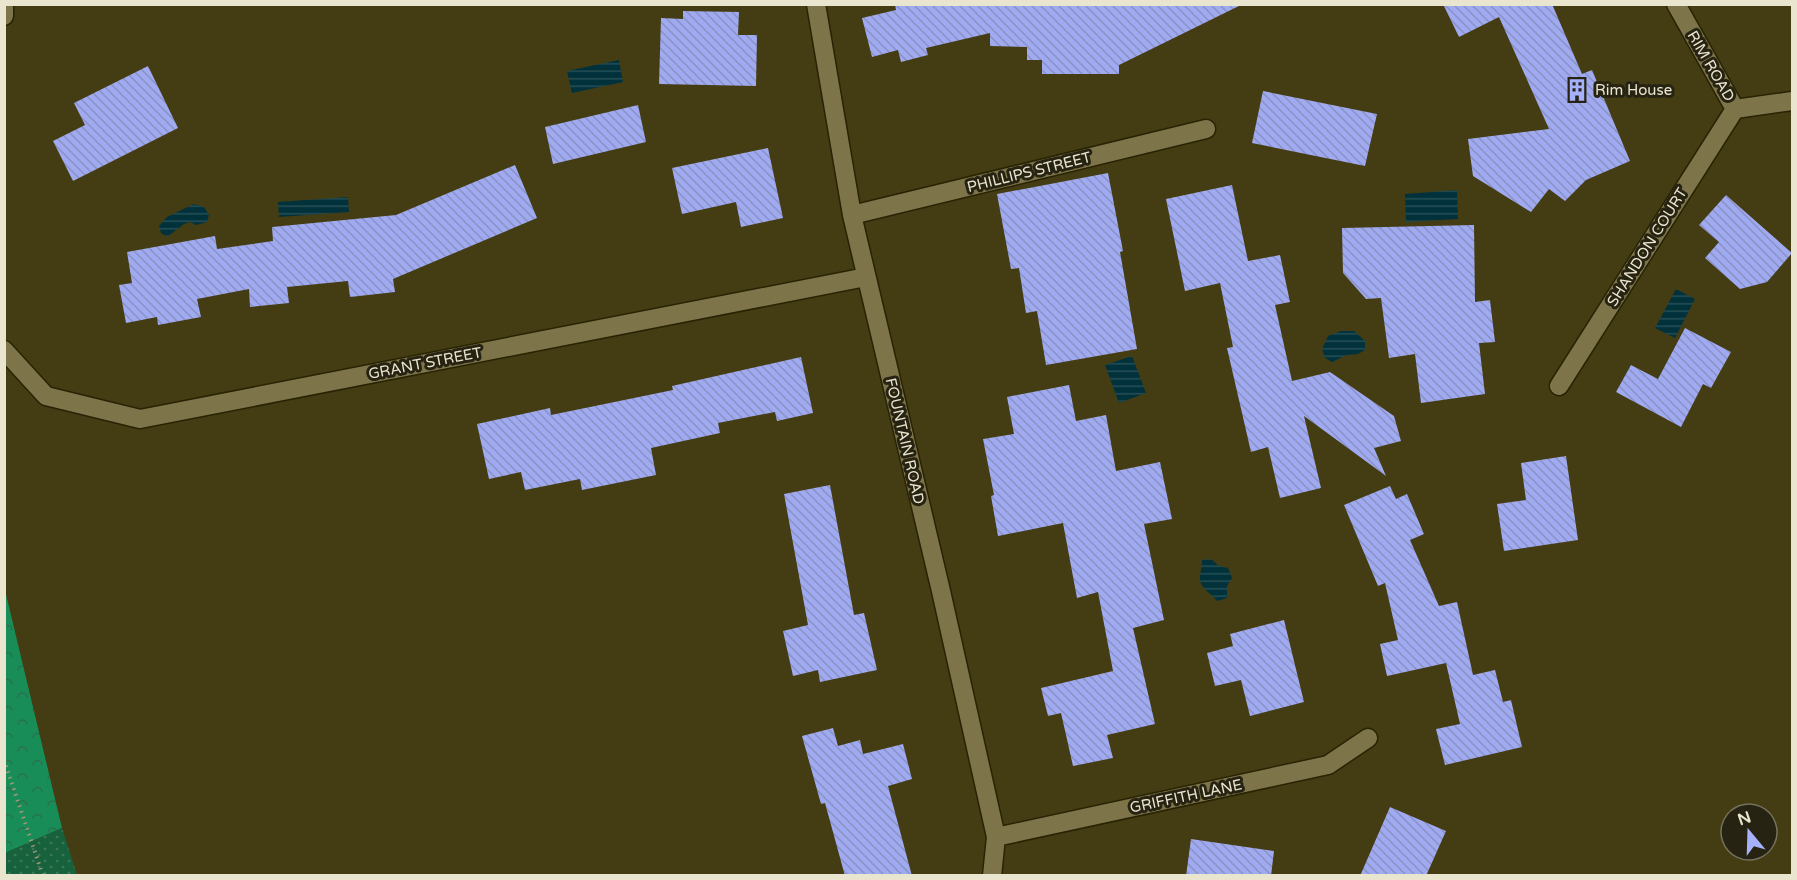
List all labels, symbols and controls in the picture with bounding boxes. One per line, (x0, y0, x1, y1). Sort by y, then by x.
street label: RIM ROAD (1684, 28, 1738, 104)
building icon: Rim House (1564, 77, 1590, 103)
place label: Rim House (1595, 81, 1672, 99)
street label: PHILLIPS STREET (965, 148, 1093, 196)
street label: SHANDON COURT (1603, 184, 1691, 310)
street label: GRANT STREET (367, 343, 483, 383)
street label: FOUNTAIN ROAD (882, 376, 928, 506)
street label: GRIFFITH LANE (1128, 775, 1244, 817)
north arrow (1719, 802, 1779, 862)
text: N (1735, 807, 1754, 830)

